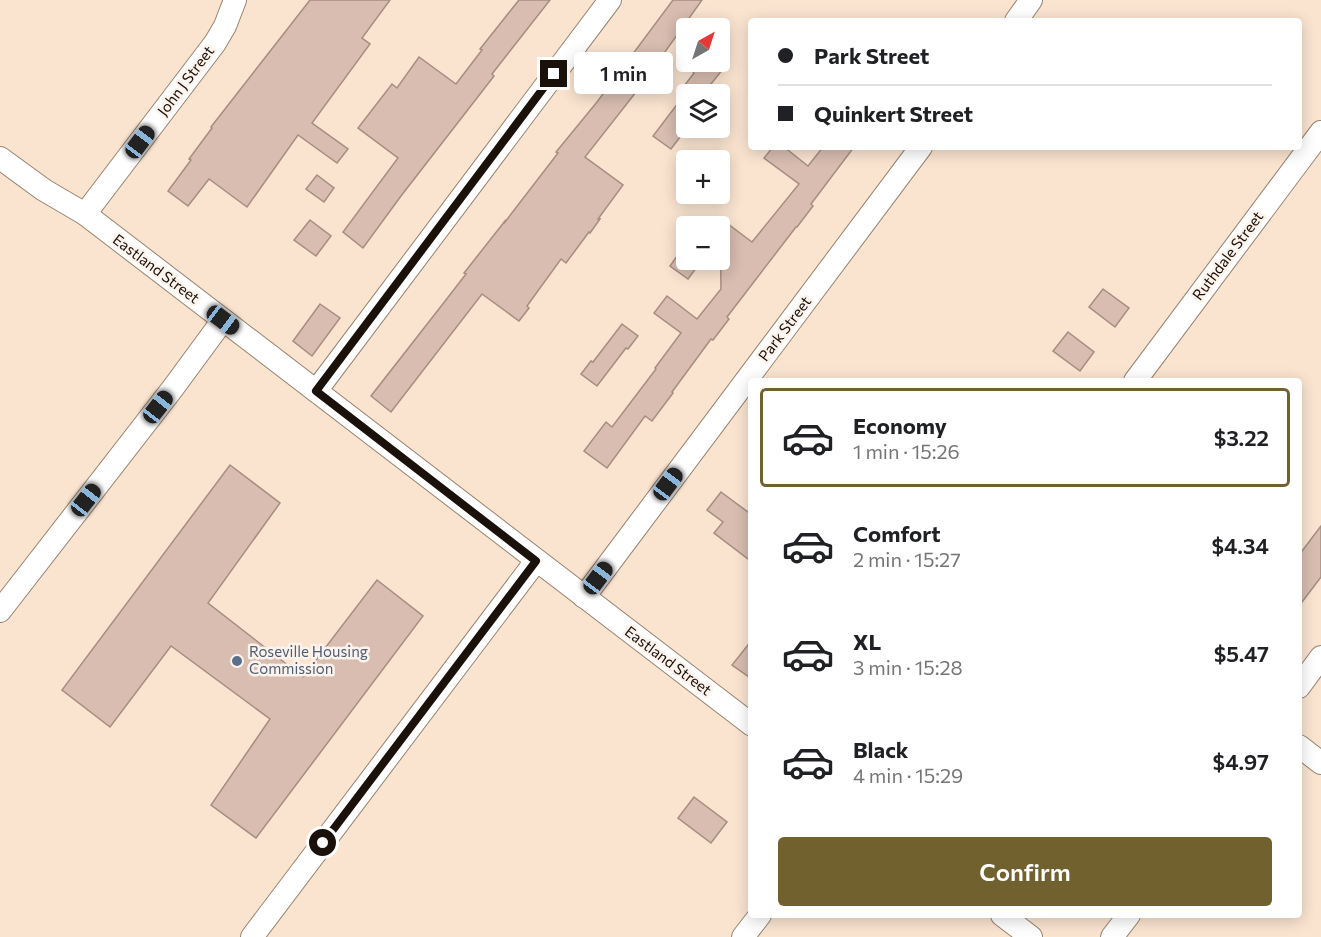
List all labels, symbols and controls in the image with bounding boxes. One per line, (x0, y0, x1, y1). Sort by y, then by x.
north arrow (676, 18, 730, 72)
map controls (676, 18, 730, 270)
street label: John J Street (153, 42, 217, 119)
text: Park Street (814, 42, 929, 69)
callout: 1 min (575, 53, 674, 95)
route end (540, 60, 567, 87)
text: 1 min (600, 61, 647, 85)
button: layers (676, 84, 730, 138)
text: Quinkert Street (814, 100, 973, 127)
car (122, 122, 158, 162)
button: + (676, 150, 730, 204)
street label: Ruthdale Street (1188, 207, 1266, 303)
button: − (676, 216, 730, 270)
street label: Eastland Street (110, 230, 203, 307)
street label: Park Street (754, 292, 814, 364)
car (203, 302, 243, 338)
car (140, 387, 176, 427)
icon: car (781, 411, 835, 465)
text: Economy (853, 412, 947, 439)
text: $3.22 (1214, 424, 1269, 451)
text: 1 min · 15:26 (853, 439, 960, 463)
car (650, 464, 686, 504)
car (68, 480, 104, 520)
icon: car (781, 519, 835, 573)
text: Comfort (853, 520, 941, 547)
text: $4.34 (1211, 532, 1269, 559)
text: 2 min · 15:27 (853, 547, 961, 571)
car (580, 558, 616, 598)
street label: Eastland Street (622, 622, 715, 699)
icon: car (781, 627, 835, 681)
text: XL (853, 628, 881, 655)
text: $5.47 (1214, 640, 1269, 667)
place label: Roseville Housing Commission (249, 642, 368, 677)
marker: Roseville Housing Commission (230, 654, 244, 668)
text: 3 min · 15:28 (853, 655, 963, 679)
icon: car (781, 735, 835, 789)
text: Black (853, 736, 908, 763)
text: $4.97 (1213, 748, 1269, 775)
text: 4 min · 15:29 (853, 763, 963, 787)
route start (309, 829, 336, 856)
button: Confirm (778, 837, 1272, 906)

